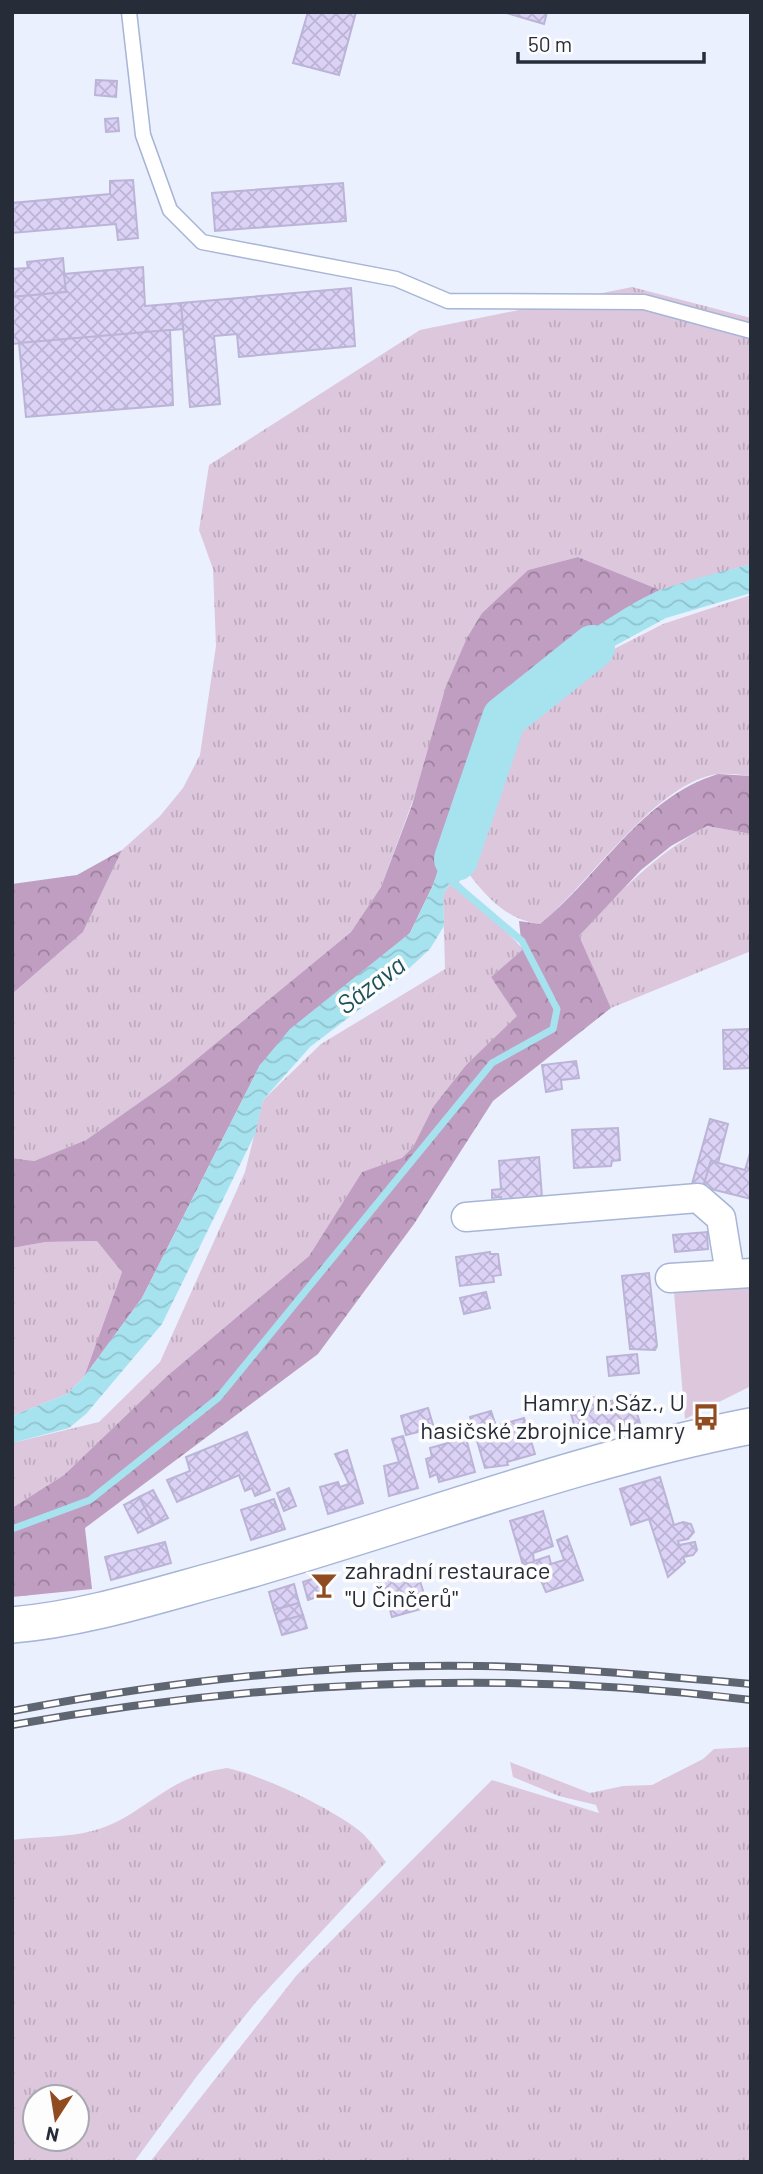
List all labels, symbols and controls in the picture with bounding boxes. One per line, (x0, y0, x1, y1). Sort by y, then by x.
scale bar (518, 21, 704, 65)
text: 50 m (528, 31, 572, 56)
water label: Sázava (330, 948, 410, 1020)
place label: Hamry n.Sáz., U hasičské zbrojnice Hamry (420, 1387, 685, 1444)
bus stop icon: Hamry n.Sáz., U hasičské zbrojnice Hamry (691, 1402, 721, 1432)
place label: zahradní restaurace "U Činčerů" (345, 1555, 551, 1612)
bar icon: zahradní restaurace "U Činčerů" (309, 1570, 339, 1600)
north arrow (21, 2083, 91, 2153)
text: N (44, 2123, 61, 2148)

